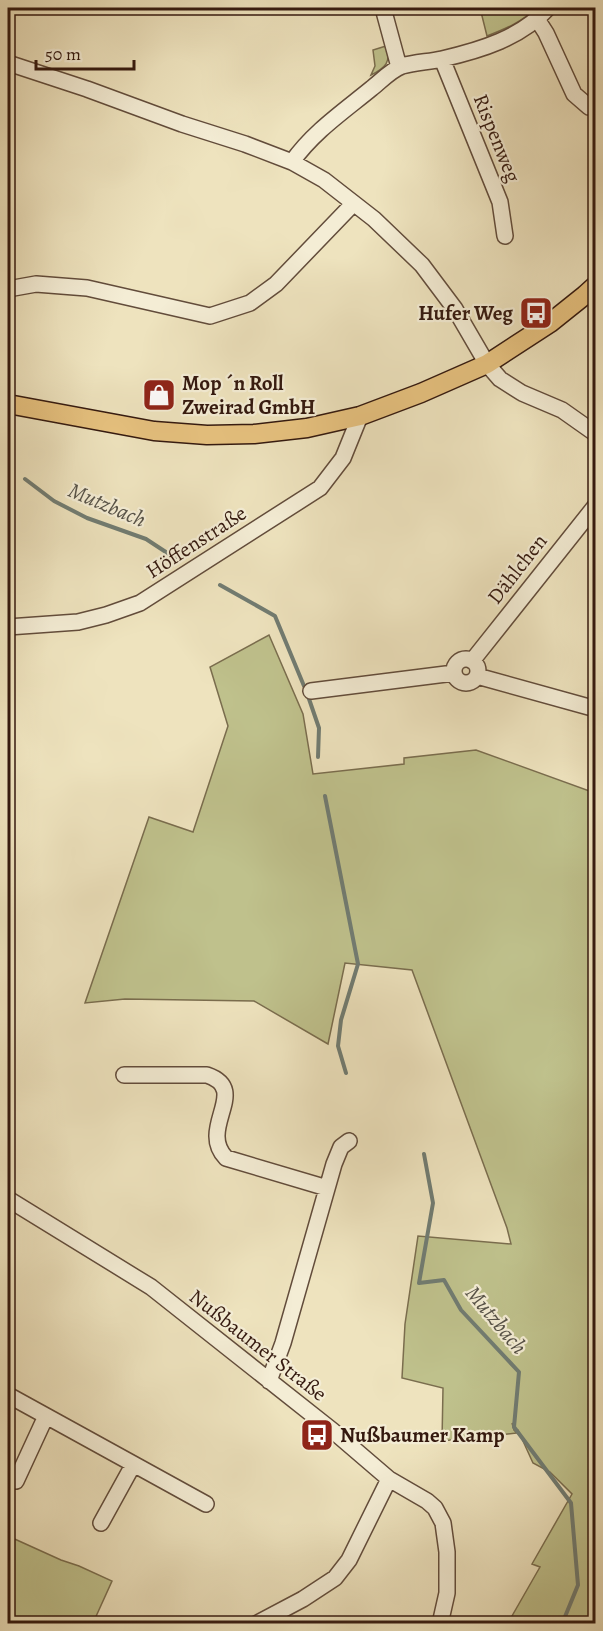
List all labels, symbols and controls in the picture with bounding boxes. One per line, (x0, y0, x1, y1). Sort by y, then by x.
scale bar (36, 33, 134, 71)
text: 50 m (45, 42, 81, 66)
street label: Rispenweg (467, 90, 528, 187)
bus stop icon: Hufer Weg (518, 295, 554, 331)
place label: Hufer Weg (418, 299, 513, 327)
place label: Mop ´n Roll Zweirad GmbH (182, 369, 315, 421)
shop icon: Mop ´n Roll Zweirad GmbH (141, 377, 177, 413)
water label: Mutzbach (64, 475, 150, 535)
street label: Höffenstraße (140, 499, 252, 585)
street label: Dählchen (481, 528, 553, 610)
water label: Mutzbach (458, 1279, 534, 1361)
street label: Nußbaumer Straße (183, 1282, 333, 1408)
bus stop icon: Nußbaumer Kamp (299, 1417, 335, 1453)
place label: Nußbaumer Kamp (340, 1421, 505, 1449)

